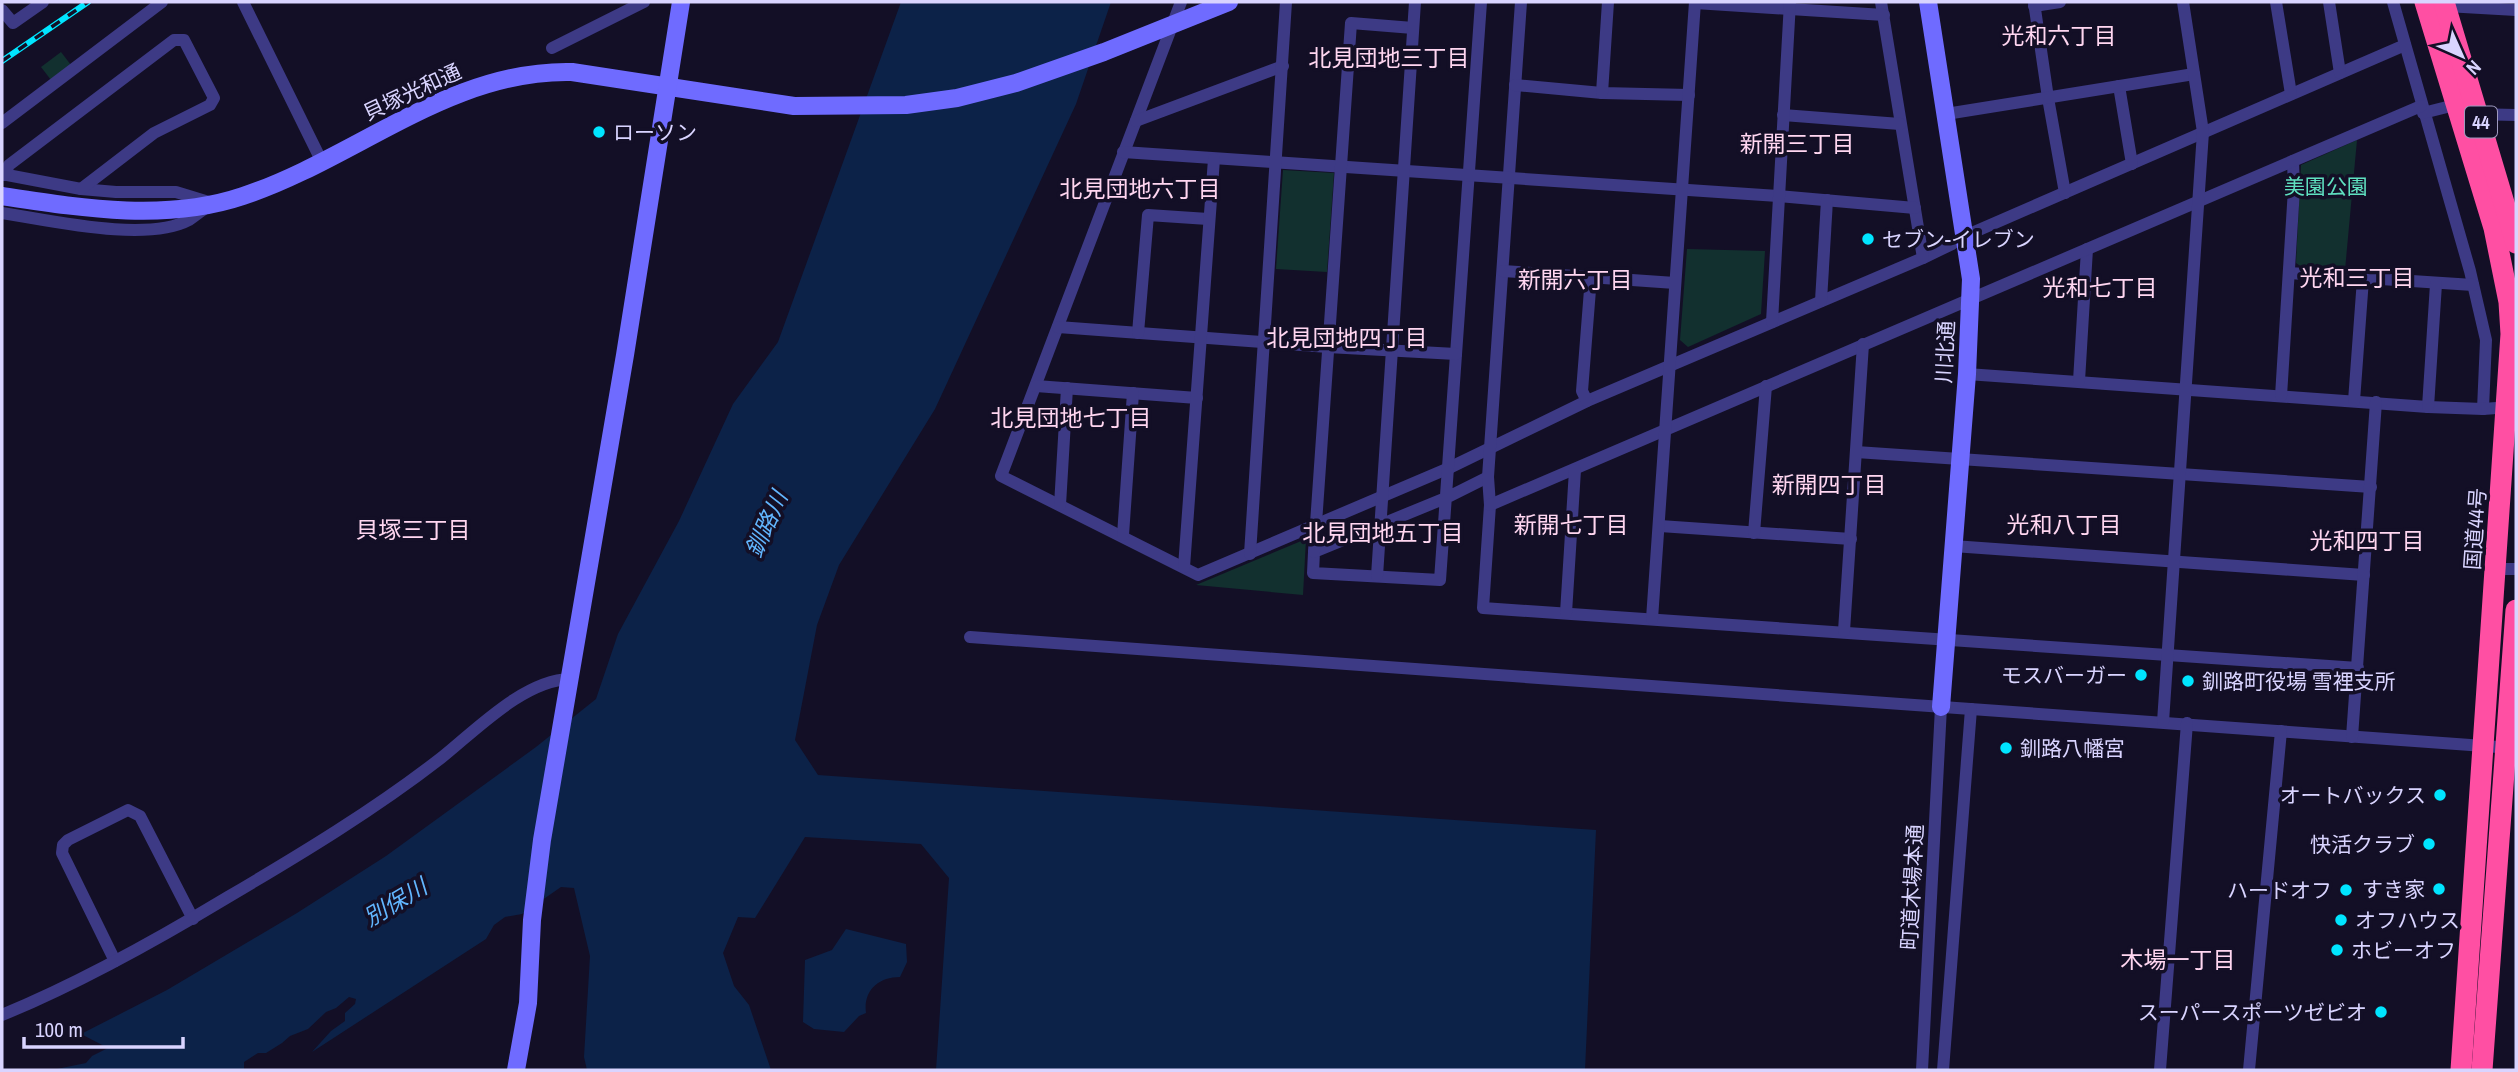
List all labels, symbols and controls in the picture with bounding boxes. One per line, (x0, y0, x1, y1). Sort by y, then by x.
district label: 光和六丁目 (2002, 20, 2117, 51)
north arrow (2427, 21, 2497, 91)
district label: 北見団地三丁目 (1309, 42, 1470, 73)
text: N (2461, 55, 2487, 81)
street label: 貝塚光和通 (358, 57, 466, 127)
road number: 44 (2465, 106, 2497, 138)
place label: ローソン (613, 118, 697, 147)
marker: ローソン (591, 124, 607, 140)
district label: 新開三丁目 (1740, 128, 1855, 159)
park label: 美園公園 (2284, 172, 2368, 201)
district label: 北見団地六丁目 (1060, 173, 1221, 204)
place label: セブン-イレブン (1882, 225, 2035, 254)
marker: セブン-イレブン (1860, 231, 1876, 247)
district label: 光和三丁目 (2300, 262, 2415, 293)
district label: 新開六丁目 (1518, 264, 1633, 295)
district label: 光和七丁目 (2043, 272, 2158, 303)
street label: 川北通 (1929, 320, 1961, 384)
district label: 北見団地四丁目 (1267, 322, 1428, 353)
district label: 北見団地七丁目 (991, 402, 1152, 433)
district label: 新開四丁目 (1772, 469, 1887, 500)
water label: 釧路川 (738, 483, 795, 562)
street label: 国道44号 (2458, 487, 2492, 571)
district label: 新開七丁目 (1514, 509, 1629, 540)
district label: 光和八丁目 (2007, 509, 2122, 540)
district label: 貝塚三丁目 (356, 514, 471, 545)
district label: 北見団地五丁目 (1303, 517, 1464, 548)
district label: 光和四丁目 (2310, 525, 2425, 556)
place label: モスバーガー (2001, 661, 2127, 690)
marker: モスバーガー (2133, 667, 2149, 683)
place label: 釧路町役場 雪裡支所 (2202, 667, 2396, 696)
marker: 釧路町役場 雪裡支所 (2180, 673, 2196, 689)
place label: 釧路八幡宮 (2020, 734, 2125, 763)
marker: 釧路八幡宮 (1998, 740, 2014, 756)
place label: オートバックス (2280, 781, 2426, 810)
marker: オートバックス (2432, 787, 2448, 803)
street label: 町道木場本通 (1894, 823, 1930, 951)
place label: 快活クラブ (2310, 830, 2415, 859)
marker: 快活クラブ (2421, 836, 2437, 852)
water label: 別保川 (357, 869, 435, 933)
place label: すき家 (2362, 875, 2425, 904)
place label: ハードオフ (2227, 876, 2332, 905)
marker: すき家 (2431, 881, 2447, 897)
marker: ハードオフ (2338, 882, 2354, 898)
place label: オフハウス (2355, 906, 2460, 935)
marker: オフハウス (2333, 912, 2349, 928)
place label: ホビーオフ (2351, 936, 2456, 965)
marker: ホビーオフ (2329, 942, 2345, 958)
district label: 木場一丁目 (2121, 944, 2236, 975)
place label: スーパースポーツゼビオ (2138, 998, 2367, 1027)
marker: スーパースポーツゼビオ (2373, 1004, 2389, 1020)
scale bar (24, 1006, 184, 1050)
text: 100 m (35, 1015, 83, 1044)

